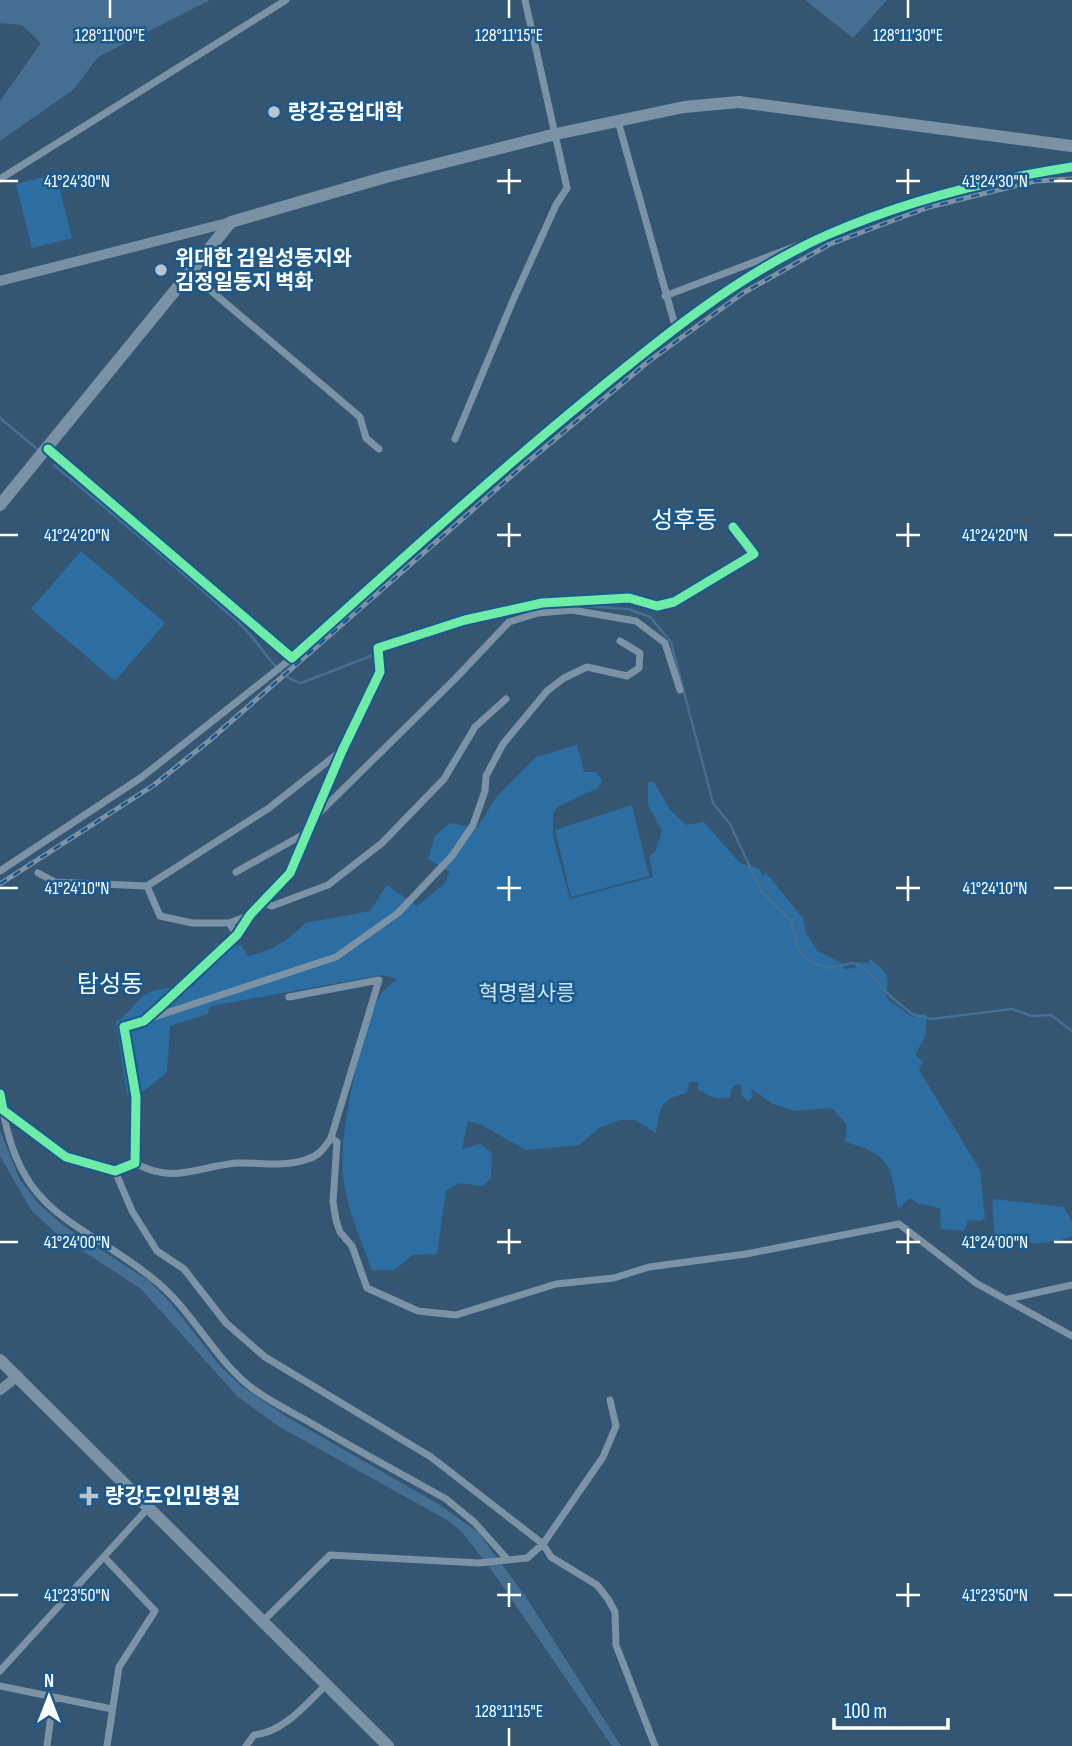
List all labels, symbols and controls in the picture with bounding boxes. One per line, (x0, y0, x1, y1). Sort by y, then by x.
text: 128°11'00"E (75, 25, 145, 46)
text: 128°11'15"E (475, 25, 543, 46)
text: 128°11'30"E (873, 25, 943, 46)
place label: 량강공업대학 (288, 100, 404, 125)
marker: 량강공업대학 (266, 104, 282, 120)
text: 41°24'30"N (44, 171, 110, 192)
text: 41°24'30"N (962, 171, 1028, 192)
place label: 위대한 김일성동지와 김정일동지 벽화 (175, 246, 352, 295)
marker: 위대한 김일성동지와 김정일동지 벽화 (153, 262, 169, 278)
district label: 성후동 (651, 506, 717, 535)
text: 41°24'20"N (44, 525, 110, 546)
text: 41°24'20"N (962, 525, 1028, 546)
text: 41°24'10"N (45, 878, 109, 899)
text: 41°24'10"N (963, 878, 1027, 899)
district label: 탑성동 (77, 970, 143, 999)
park label: 혁명렬사릉 (479, 981, 575, 1006)
text: 41°24'00"N (44, 1232, 110, 1253)
text: 41°24'00"N (962, 1232, 1028, 1253)
place label: 량강도인민병원 (105, 1484, 240, 1509)
marker: 량강도인민병원 (79, 1486, 99, 1506)
text: 41°23'50"N (44, 1585, 110, 1606)
text: 41°23'50"N (962, 1585, 1028, 1606)
north arrow (14, 1662, 84, 1732)
text: N (44, 1670, 54, 1693)
scale bar (834, 1686, 948, 1730)
text: 100 m (844, 1699, 887, 1724)
text: 128°11'15"E (475, 1701, 543, 1722)

